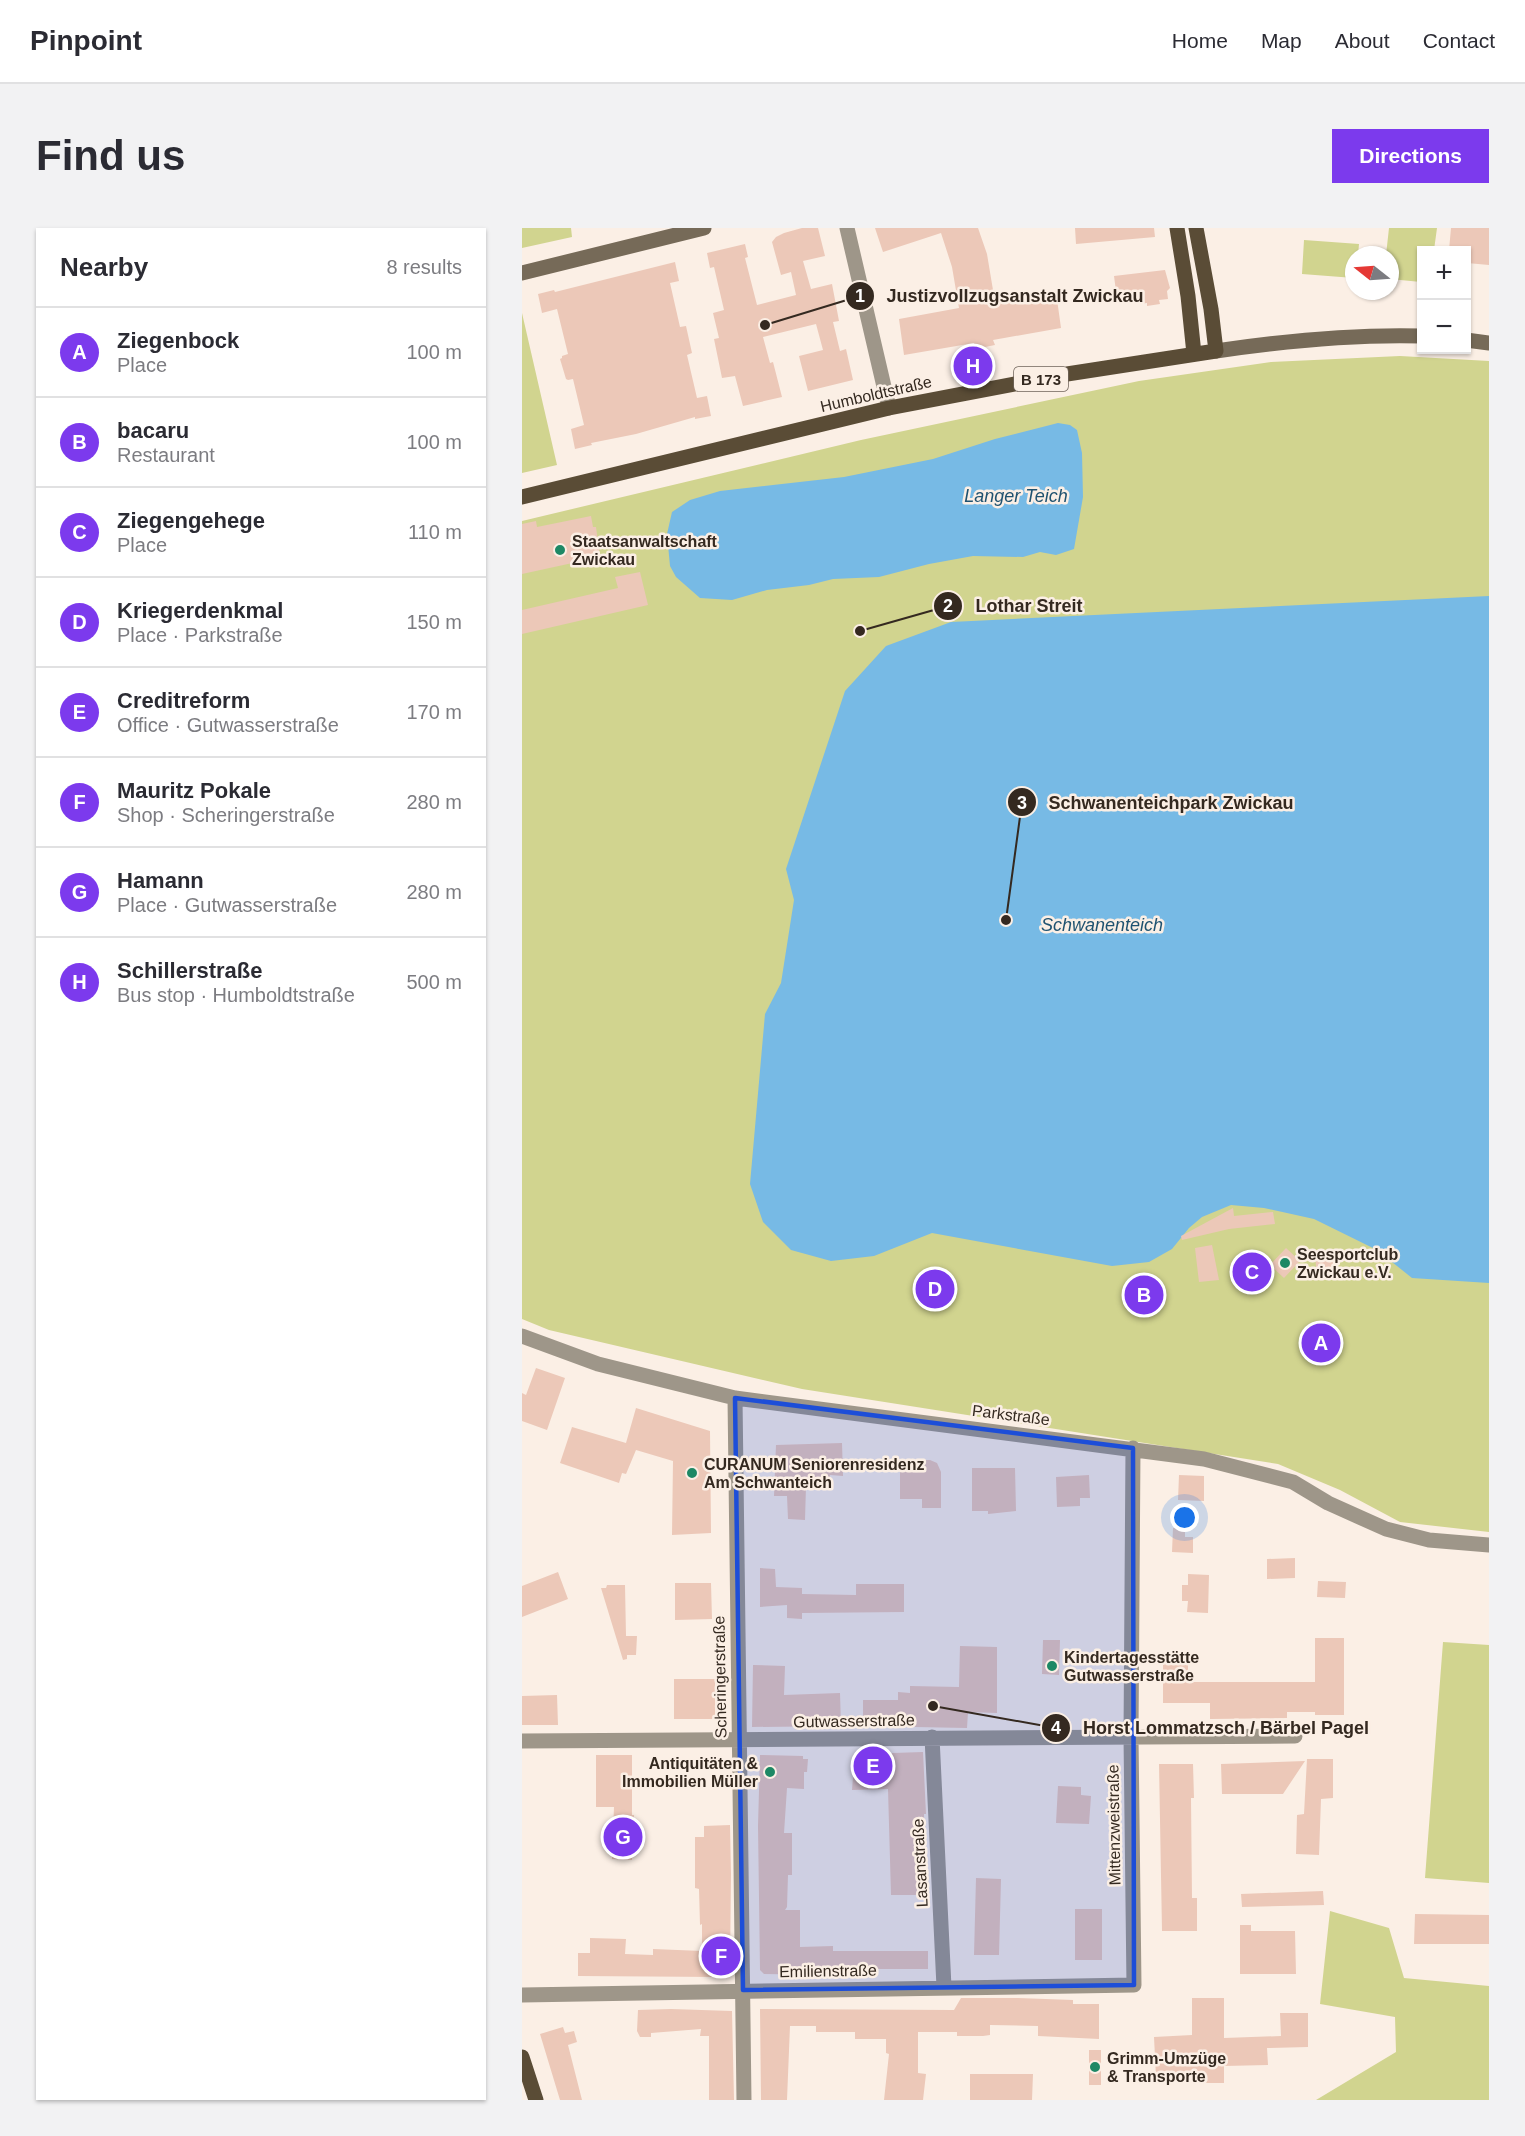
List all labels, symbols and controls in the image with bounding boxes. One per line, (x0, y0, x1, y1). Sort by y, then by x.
text: Pinpoint (30, 25, 142, 56)
text: Home (1172, 29, 1228, 52)
text: Map (1261, 29, 1302, 52)
text: About (1335, 29, 1390, 52)
text: Contact (1423, 29, 1495, 52)
button: Directions (1332, 129, 1489, 183)
text: Find us (36, 132, 185, 179)
north arrow (1345, 246, 1399, 300)
map controls (1417, 246, 1471, 354)
button: + (1417, 246, 1471, 300)
text: Nearby (60, 252, 148, 282)
text: 8 results (386, 256, 462, 278)
callout: Justizvollzugsanstalt Zwickau (845, 278, 1156, 314)
text: 1 (855, 286, 865, 306)
text: Justizvollzugsanstalt Zwickau (886, 286, 1144, 306)
button: − (1417, 300, 1471, 354)
text: Ziegenbock (117, 328, 239, 353)
text: A (72, 341, 87, 363)
text: 100 m (406, 341, 462, 363)
pin: H (954, 344, 992, 388)
text: Place (117, 354, 167, 376)
road number: B 173 (1014, 367, 1068, 391)
street label: Humboldtstraße (819, 373, 933, 415)
text: bacaru (117, 418, 189, 443)
text: B (72, 431, 87, 453)
text: 100 m (406, 431, 462, 453)
text: Restaurant (117, 444, 215, 466)
water label: Langer Teich (964, 486, 1068, 506)
text: Ziegengehege (117, 508, 265, 533)
text: C (72, 521, 87, 543)
text: 110 m (408, 521, 462, 543)
place label: Staatsanwaltschaft Zwickau (572, 533, 718, 568)
text: Place (117, 534, 167, 556)
marker: Staatsanwaltschaft Zwickau (553, 543, 567, 557)
callout: Lothar Streit (933, 588, 1095, 624)
text: 2 (943, 596, 953, 616)
text: Lothar Streit (975, 596, 1083, 616)
text: Kriegerdenkmal (117, 598, 283, 623)
text: D (72, 611, 87, 633)
text: 150 m (406, 611, 462, 633)
text: Place · Parkstraße (117, 624, 283, 646)
text: Creditreform (117, 688, 250, 713)
text: E (73, 701, 86, 723)
text: 170 m (406, 701, 462, 723)
text: Office · Gutwasserstraße (117, 714, 339, 736)
text: Mauritz Pokale (117, 778, 271, 803)
callout: Schwanenteichpark Zwickau (1007, 784, 1306, 820)
text: F (73, 791, 86, 813)
text: 280 m (406, 791, 462, 813)
text: 3 (1017, 793, 1027, 813)
text: Schwanenteichpark Zwickau (1048, 793, 1294, 813)
text: Shop · Scheringerstraße (117, 804, 335, 826)
text: Hamann (117, 868, 204, 893)
text: G (72, 881, 87, 903)
text: 280 m (406, 881, 462, 903)
text: Place · Gutwasserstraße (117, 894, 337, 916)
water label: Schwanenteich (1041, 915, 1163, 935)
text: Schillerstraße (117, 958, 263, 983)
text: H (72, 971, 87, 993)
text: 500 m (406, 971, 462, 993)
text: Bus stop · Humboldtstraße (117, 984, 355, 1006)
place label: Seesportclub Zwickau e.V. (1297, 1246, 1399, 1281)
pin: C (1232, 1250, 1272, 1294)
marker: Seesportclub Zwickau e.V. (1278, 1256, 1292, 1270)
pin: D (916, 1266, 954, 1312)
pin: B (1124, 1272, 1164, 1318)
pin: A (1302, 1320, 1340, 1366)
street label: Parkstraße (971, 1402, 1051, 1428)
place label: CURANUM Seniorenresidenz Am Schwanteich (704, 1456, 924, 1491)
marker: CURANUM Seniorenresidenz Am Schwanteich (685, 1466, 699, 1480)
your location (1170, 1503, 1199, 1532)
street label: Scheringerstraße (710, 1615, 730, 1738)
place label: Kindertagesstätte Gutwasserstraße (1064, 1649, 1199, 1684)
marker: Kindertagesstätte Gutwasserstraße (1045, 1659, 1059, 1673)
callout: Horst Lommatzsch / Bärbel Pagel (1041, 1710, 1381, 1746)
street label: Gutwasserstraße (793, 1711, 915, 1731)
text: 4 (1051, 1718, 1061, 1738)
text: Horst Lommatzsch / Bärbel Pagel (1083, 1718, 1369, 1738)
pin: E (854, 1744, 892, 1788)
place label: Antiquitäten & Immobilien Müller (622, 1755, 758, 1790)
street label: Mittenzweistraße (1104, 1764, 1124, 1886)
marker: Antiquitäten & Immobilien Müller (763, 1765, 777, 1779)
pin: G (604, 1814, 642, 1860)
street label: Lasanstraße (909, 1818, 931, 1908)
pin: F (702, 1934, 740, 1978)
street label: Emilienstraße (779, 1962, 877, 1980)
place label: Grimm-Umzüge & Transporte (1107, 2050, 1226, 2085)
marker: Grimm-Umzüge & Transporte (1088, 2060, 1102, 2074)

